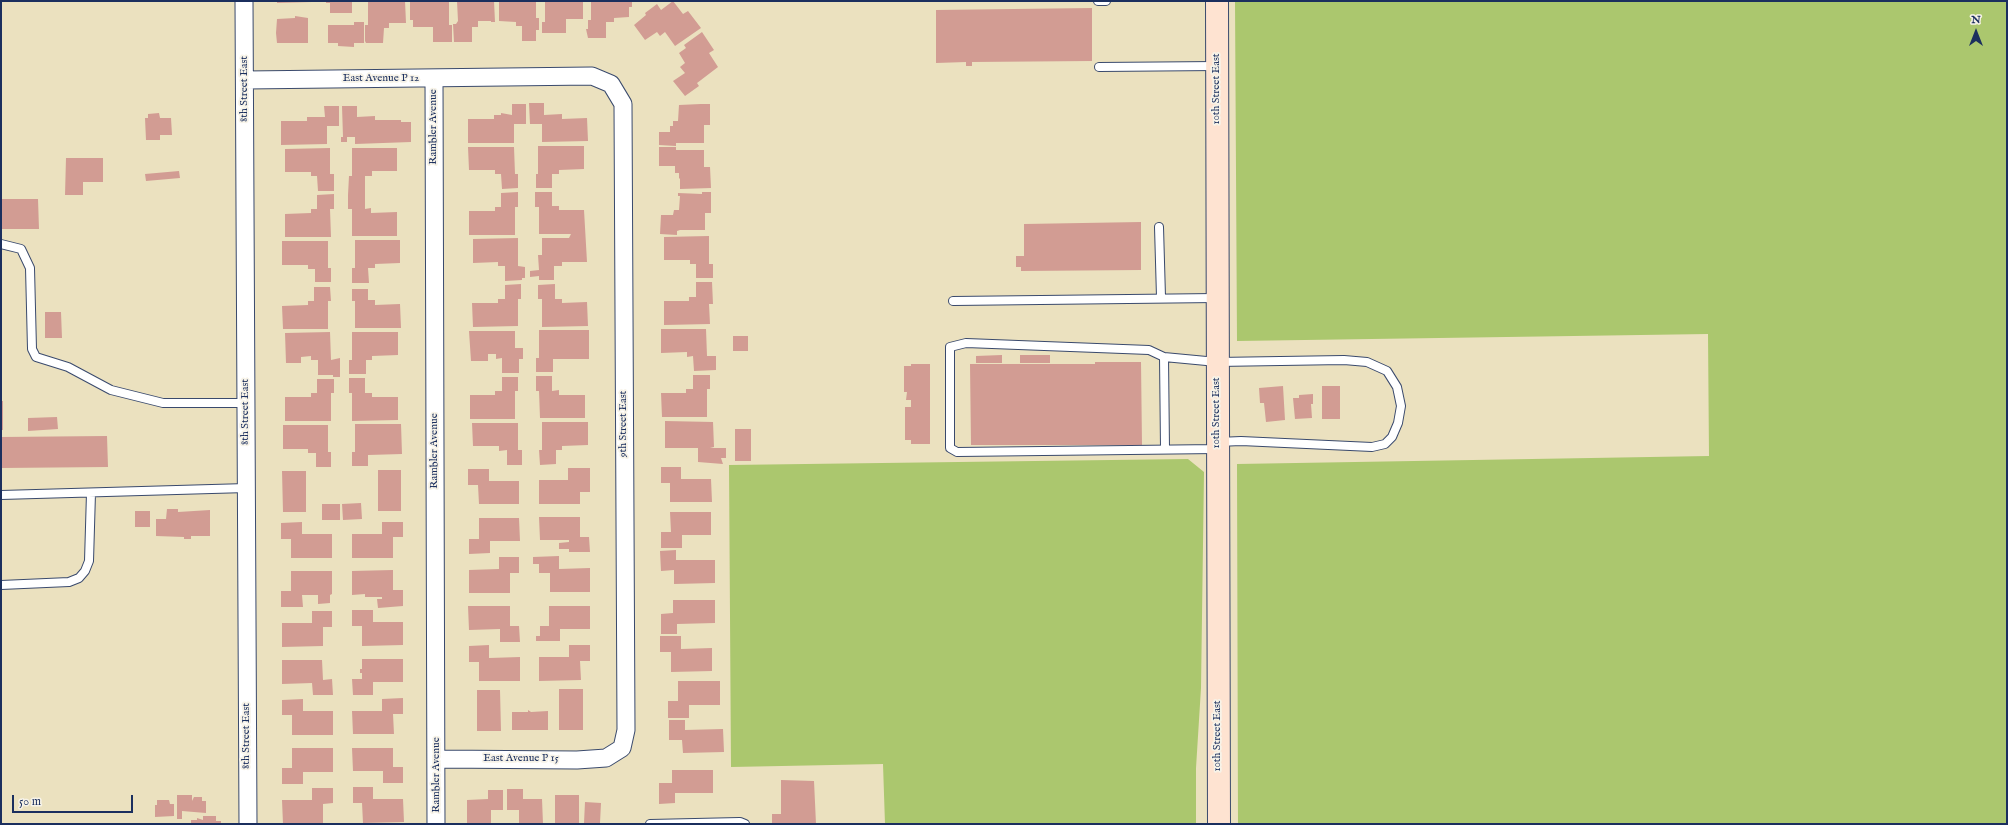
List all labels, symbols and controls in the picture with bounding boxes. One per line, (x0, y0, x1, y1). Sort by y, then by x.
north arrow (1956, 12, 1996, 52)
text: N (1971, 13, 1981, 27)
street label: 10th Street East (1210, 53, 1224, 125)
street label: 8th Street East (238, 56, 252, 122)
street label: East Avenue P 12 (343, 72, 419, 86)
street label: Rambler Avenue (427, 89, 441, 165)
street label: 10th Street East (1210, 377, 1224, 449)
street label: 8th Street East (239, 379, 253, 445)
street label: 9th Street East (617, 391, 631, 457)
street label: Rambler Avenue (428, 413, 442, 489)
street label: 10th Street East (1211, 700, 1225, 772)
street label: 8th Street East (240, 703, 254, 769)
street label: Rambler Avenue (430, 737, 444, 813)
street label: East Avenue P 15 (483, 752, 559, 766)
scale bar (14, 787, 135, 813)
text: 50 m (19, 794, 41, 809)

